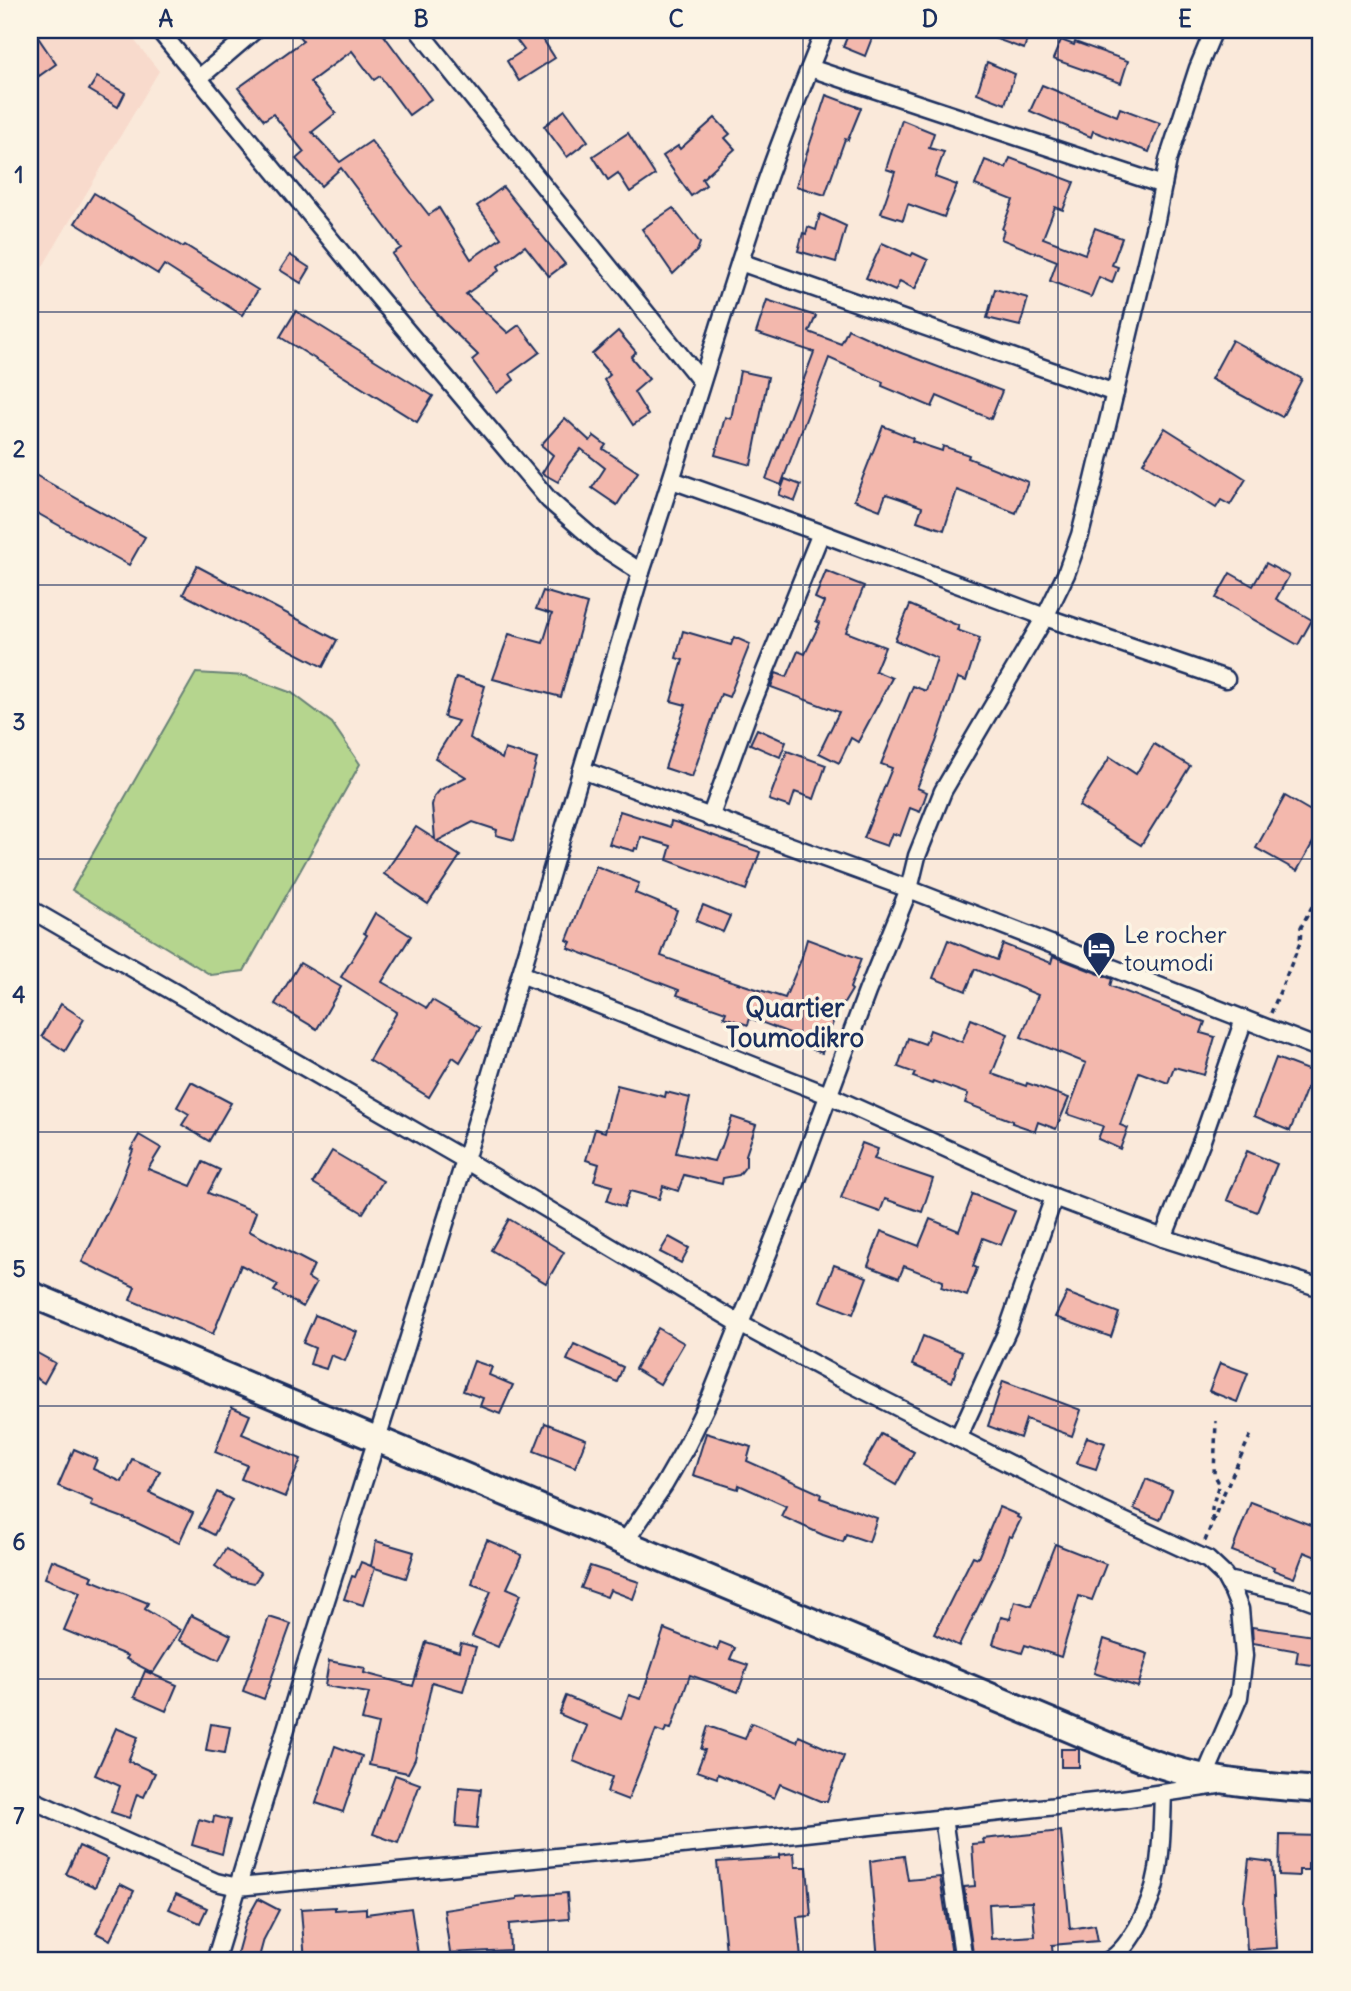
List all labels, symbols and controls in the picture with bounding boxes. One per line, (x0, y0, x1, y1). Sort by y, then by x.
text: A (159, 4, 174, 33)
text: B (413, 4, 429, 33)
text: C (668, 4, 684, 33)
text: D (922, 4, 938, 33)
text: E (1178, 4, 1192, 33)
text: 1 (14, 160, 24, 189)
text: 2 (13, 434, 26, 463)
text: 3 (12, 707, 26, 736)
place label: Le rocher toumodi (1124, 919, 1227, 977)
hotel icon: Le rocher toumodi (1080, 929, 1118, 978)
text: 4 (12, 980, 26, 1009)
district label: Quartier Toumodikro (726, 991, 864, 1054)
text: 5 (12, 1254, 26, 1283)
text: 6 (12, 1527, 26, 1556)
text: 7 (13, 1801, 25, 1830)

